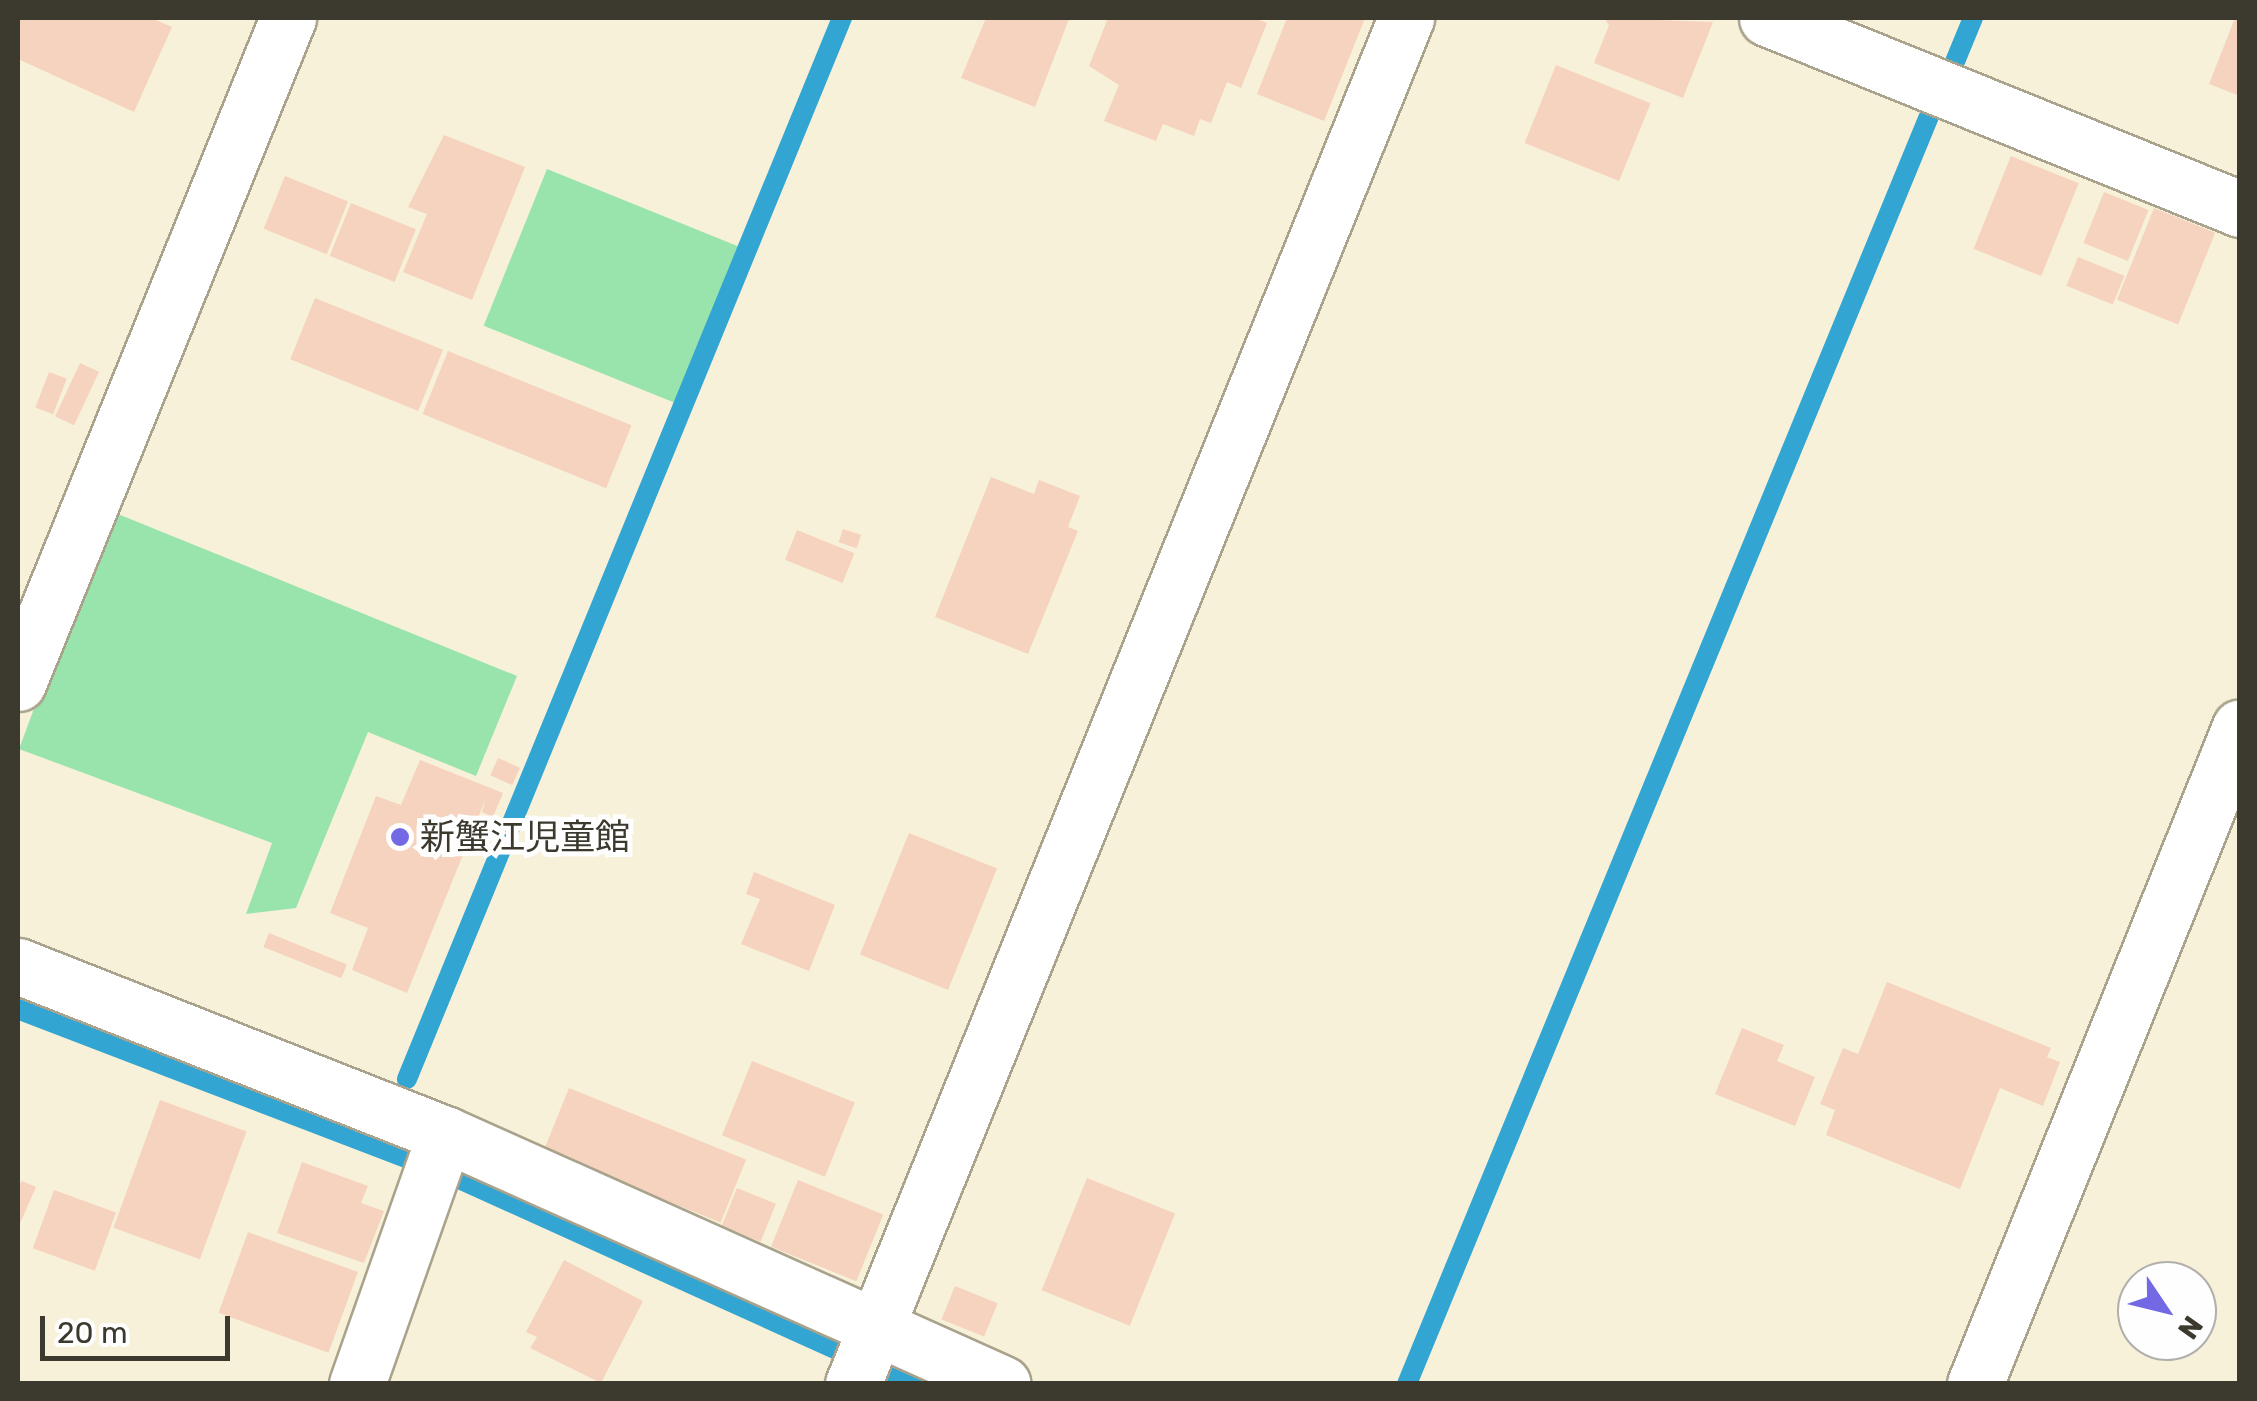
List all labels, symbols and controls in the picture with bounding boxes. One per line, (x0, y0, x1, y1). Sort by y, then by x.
place label: 新蟹江児童館 (420, 816, 630, 858)
marker: 新蟹江児童館 (389, 826, 411, 848)
north arrow (2117, 1261, 2217, 1361)
scale bar (45, 1296, 235, 1358)
text: N (2171, 1310, 2210, 1345)
text: 20 m (57, 1315, 128, 1351)

